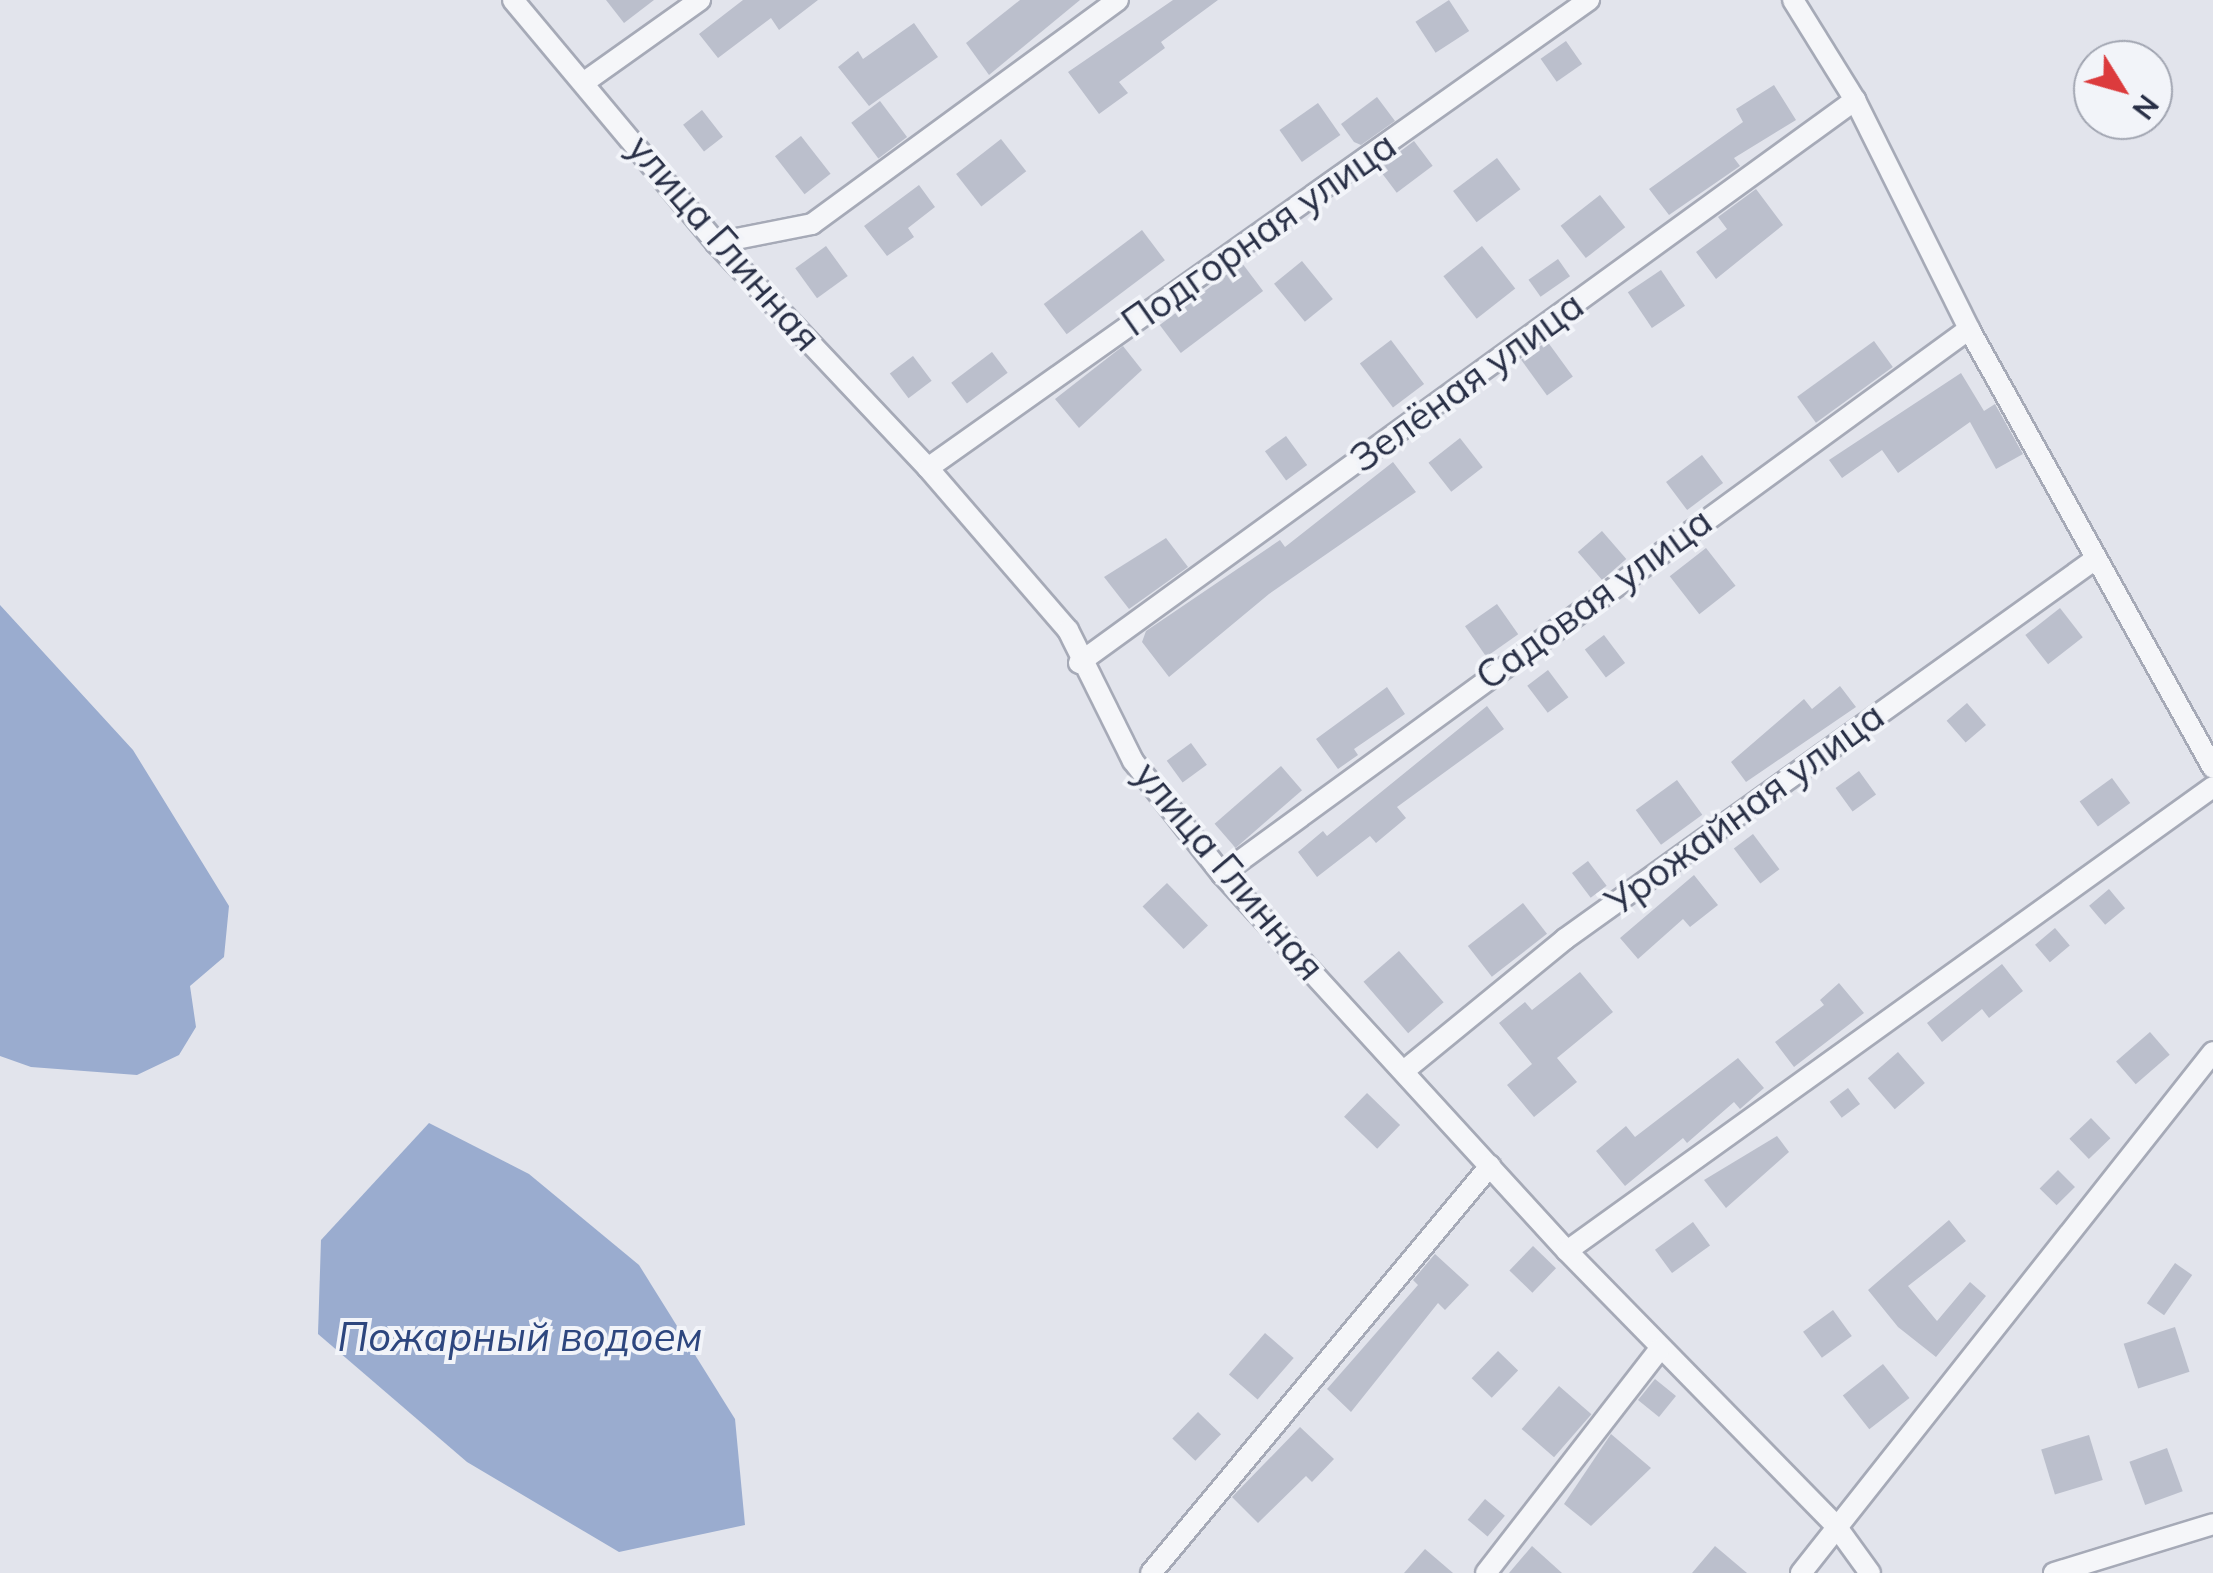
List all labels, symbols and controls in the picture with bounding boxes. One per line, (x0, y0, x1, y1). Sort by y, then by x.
north arrow (2073, 40, 2173, 140)
text: N (2125, 88, 2166, 126)
street label: Подгорная улица (1113, 122, 1405, 346)
street label: улица Глинная (618, 126, 830, 360)
street label: Зелёная улица (1342, 282, 1592, 482)
street label: Садовая улица (1467, 498, 1721, 700)
street label: Урожайная улица (1597, 693, 1893, 925)
street label: улица Глинная (1125, 753, 1333, 989)
water label: Пожарный водоем (338, 1312, 702, 1360)

